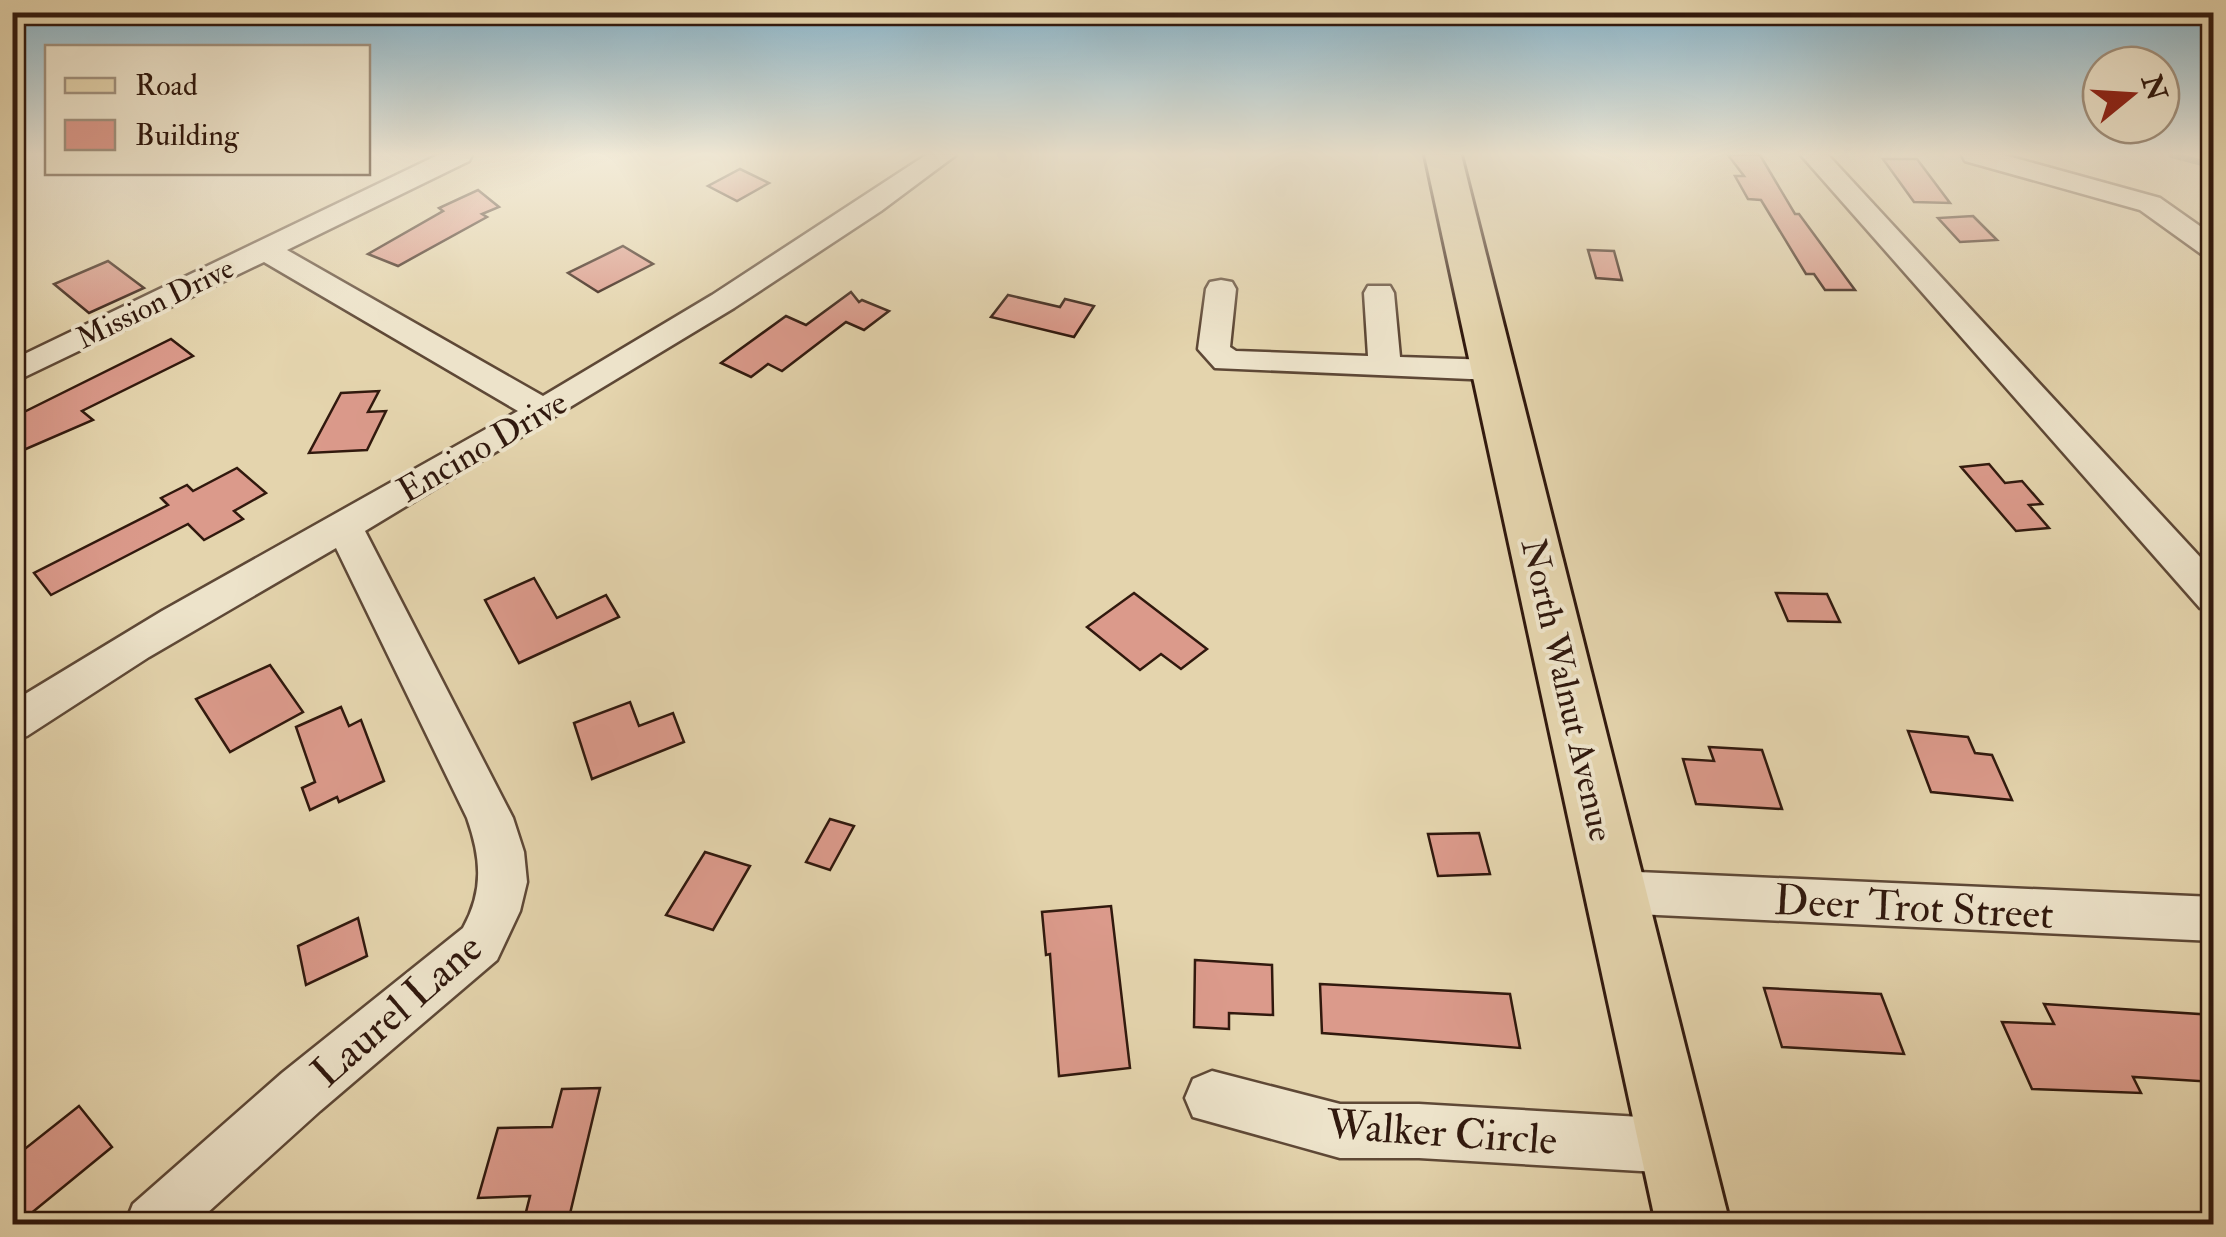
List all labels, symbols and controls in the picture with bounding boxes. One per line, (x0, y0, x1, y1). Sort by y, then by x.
legend (45, 45, 370, 175)
north arrow (2081, 45, 2181, 145)
text: Road (135, 67, 198, 104)
text: N (2133, 69, 2174, 106)
text: Building (135, 117, 240, 154)
street label: Mission Drive (71, 249, 240, 357)
street label: Encino Drive (390, 381, 575, 513)
street label: North Walnut Avenue (1511, 535, 1623, 846)
street label: Deer Trot Street (1773, 875, 2055, 941)
street label: Laurel Lane (301, 922, 493, 1099)
street label: Walker Circle (1324, 1099, 1559, 1167)

